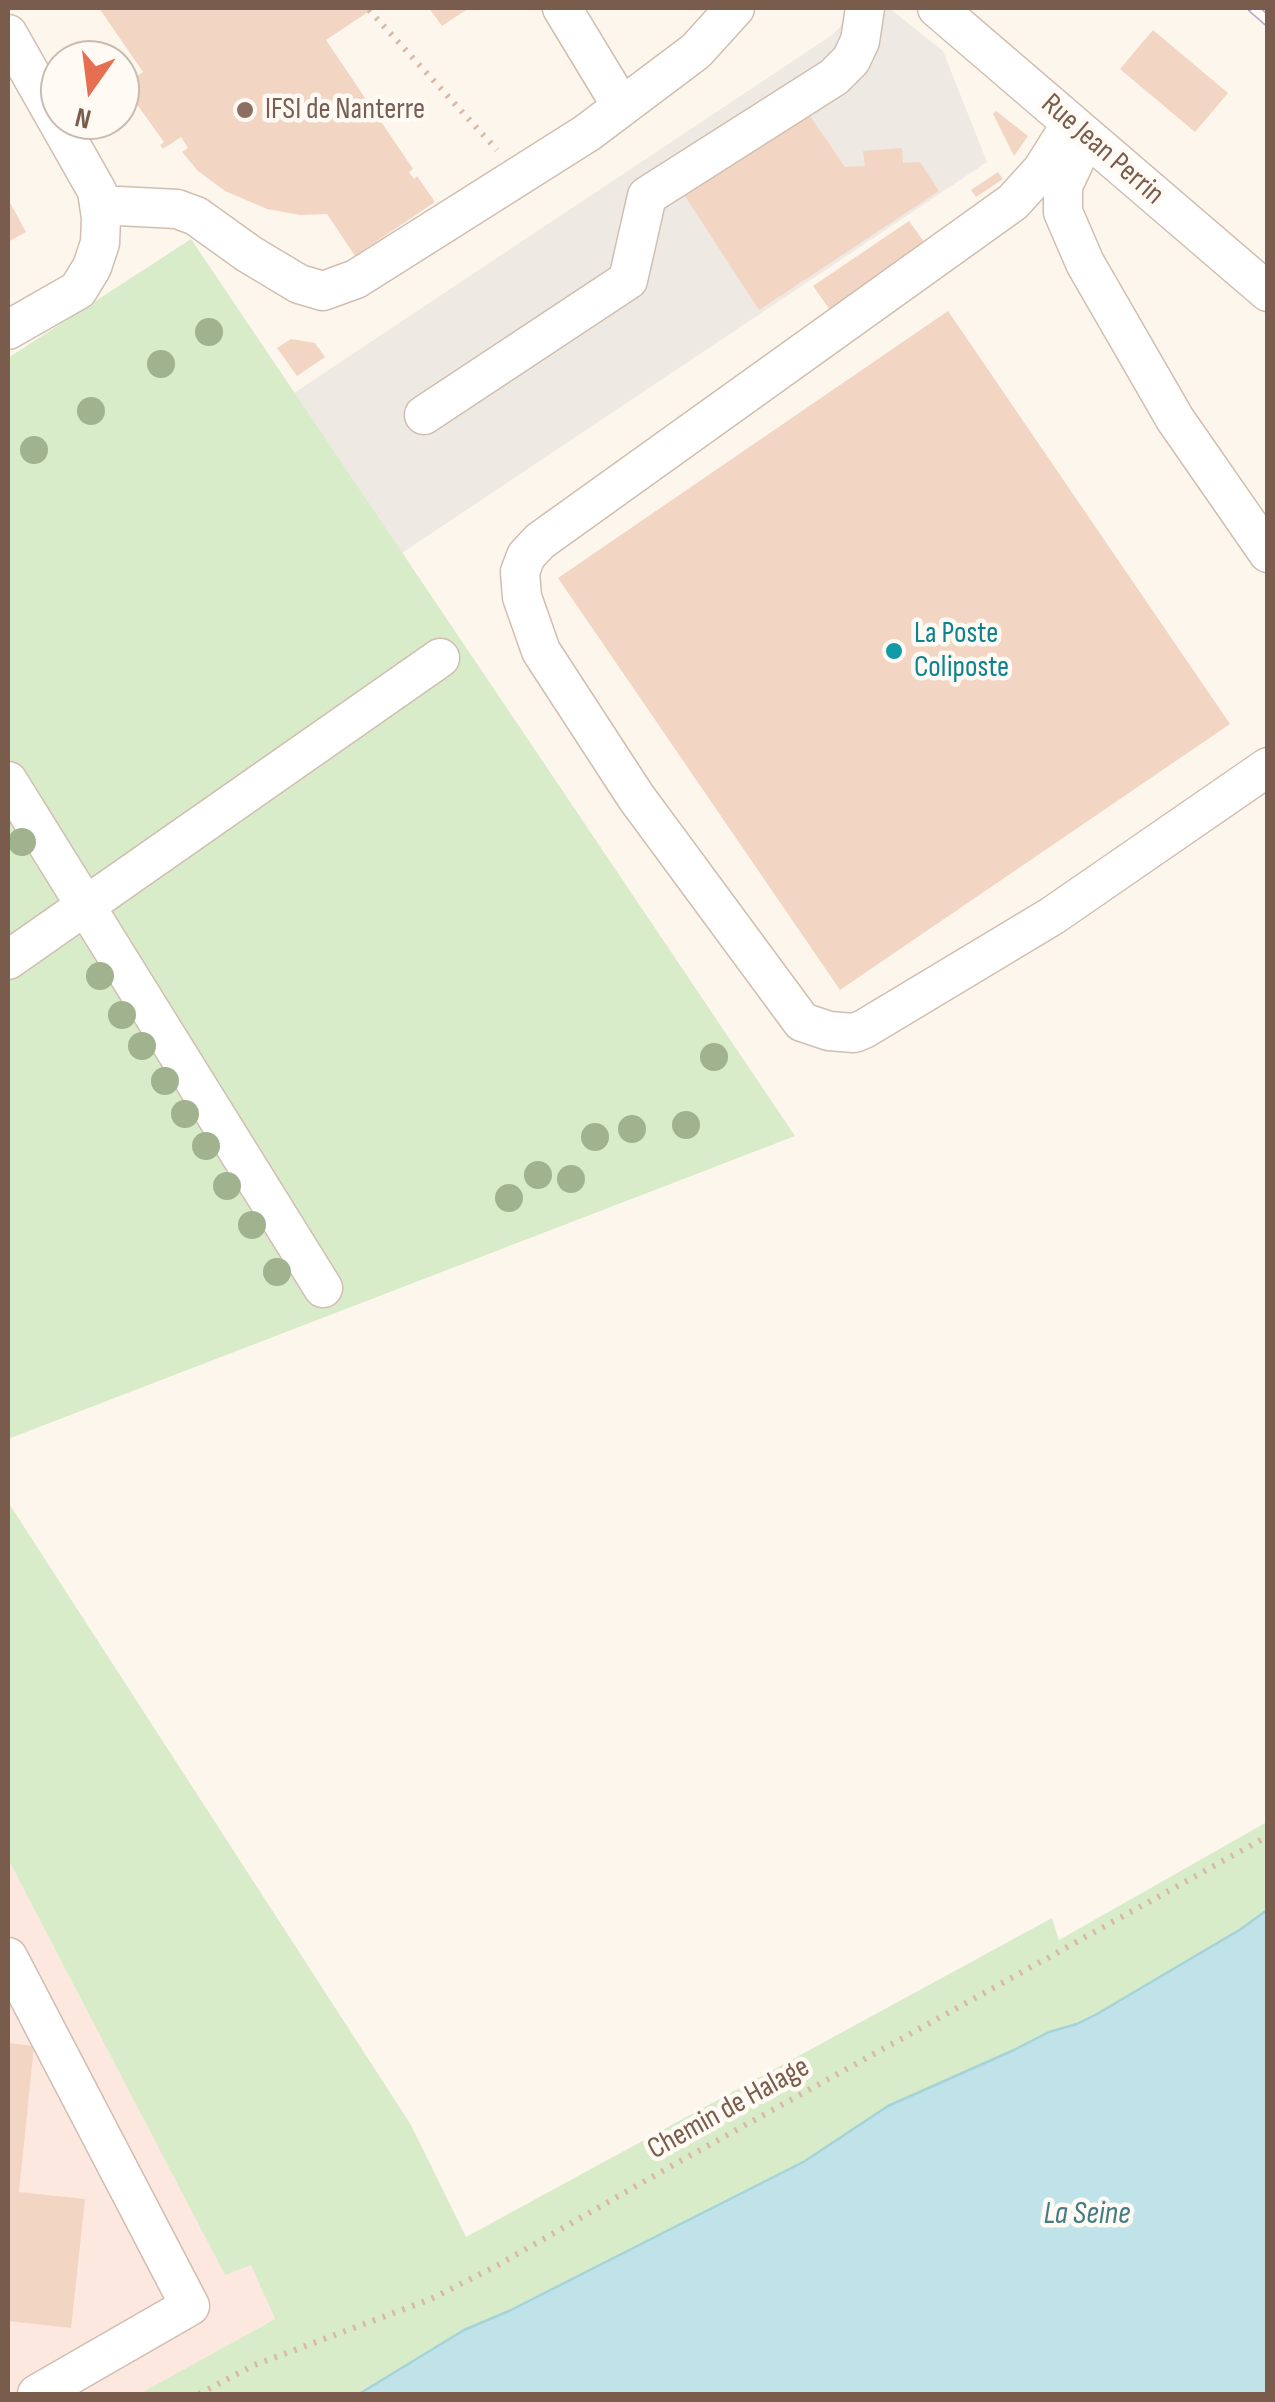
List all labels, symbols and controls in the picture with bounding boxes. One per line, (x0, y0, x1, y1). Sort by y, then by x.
north arrow (40, 40, 140, 140)
street label: Rue Jean Perrin (1033, 87, 1171, 213)
place label: IFSI de Nanterre (265, 92, 425, 128)
marker: IFSI de Nanterre (234, 99, 256, 121)
text: N (72, 100, 94, 135)
place label: La Poste Coliposte (914, 616, 1009, 686)
marker: La Poste Coliposte (883, 640, 905, 662)
street label: Chemin de Halage (642, 2050, 816, 2168)
water label: La Seine (1044, 2196, 1130, 2234)

